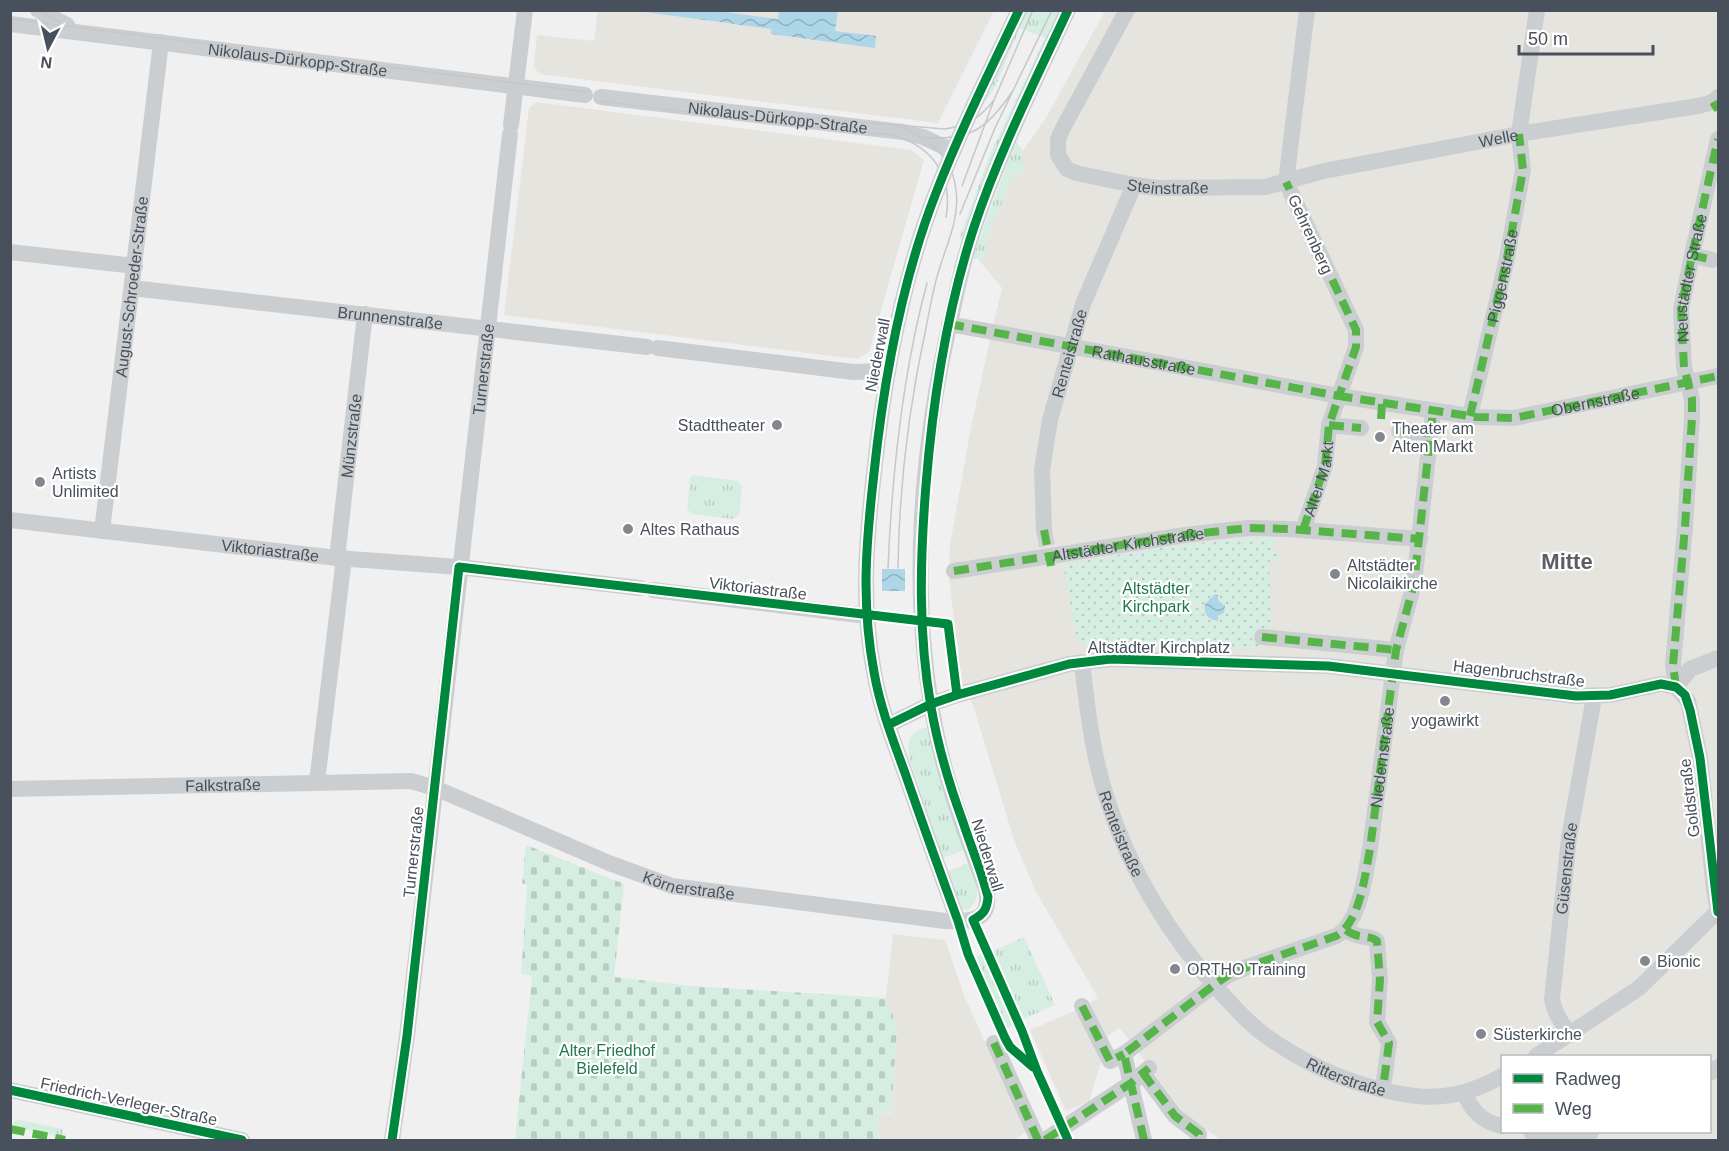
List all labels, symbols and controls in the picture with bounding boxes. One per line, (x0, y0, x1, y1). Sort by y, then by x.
north arrow (18, 18, 78, 78)
scale bar (1519, 18, 1652, 56)
text: 50 m (1528, 29, 1568, 49)
street label: Nikolaus-Dürkopp-Straße (207, 41, 389, 80)
text: N (39, 53, 53, 72)
street label: Nikolaus-Dürkopp-Straße (687, 99, 869, 137)
street label: Welle (1477, 126, 1520, 150)
street label: Steinstraße (1125, 176, 1209, 197)
street label: Gehrenberg (1285, 192, 1336, 276)
street label: August-Schroeder-Straße (113, 195, 151, 378)
street label: Neustädter Straße (1673, 212, 1710, 343)
street label: Piggenstraße (1484, 228, 1521, 324)
street label: Brunnenstraße (337, 304, 444, 333)
street label: Renteistraße (1049, 307, 1090, 400)
street label: Niederwall (862, 317, 893, 393)
street label: Turnerstraße (470, 323, 497, 416)
street label: Rathausstraße (1090, 343, 1197, 378)
street label: Obernstraße (1550, 384, 1641, 419)
street label: Münzstraße (338, 393, 365, 479)
place label: Stadttheater (678, 417, 766, 434)
marker: Stadttheater (770, 418, 784, 432)
place label: Theater am Alten Markt (1392, 420, 1474, 455)
marker: Theater am Alten Markt (1373, 430, 1387, 444)
street label: Alter Markt (1300, 440, 1336, 518)
place label: Artists Unlimited (52, 465, 119, 500)
marker: Artists Unlimited (33, 475, 47, 489)
place label: Altes Rathaus (640, 521, 740, 538)
marker: Altes Rathaus (621, 522, 635, 536)
street label: Altstädter Kirchstraße (1051, 525, 1205, 565)
street label: Viktoriastraße (220, 537, 320, 565)
district label: Mitte (1541, 549, 1593, 574)
place label: Altstädter Nicolaikirche (1347, 557, 1438, 592)
marker: Altstädter Nicolaikirche (1328, 567, 1342, 581)
street label: Viktoriastraße (708, 574, 808, 603)
park label: Altstädter Kirchpark (1122, 580, 1191, 615)
street label: Altstädter Kirchplatz (1088, 639, 1230, 656)
street label: Hagenbruchstraße (1452, 657, 1586, 690)
marker: yogawirkt (1438, 694, 1452, 708)
street label: Niedernstraße (1367, 706, 1397, 809)
place label: yogawirkt (1411, 712, 1479, 729)
street label: Goldstraße (1676, 758, 1703, 838)
street label: Falkstraße (185, 776, 261, 795)
street label: Renteistraße (1096, 789, 1146, 880)
street label: Turnerstraße (400, 805, 427, 899)
street label: Niederwall (968, 817, 1007, 893)
street label: Güsenstraße (1553, 821, 1581, 915)
street label: Körnerstraße (640, 868, 736, 903)
place label: Bionic (1657, 953, 1701, 970)
marker: Bionic (1638, 954, 1652, 968)
place label: ORTHO Training (1187, 961, 1306, 978)
marker: ORTHO Training (1168, 962, 1182, 976)
place label: Süsterkirche (1493, 1026, 1582, 1043)
marker: Süsterkirche (1474, 1027, 1488, 1041)
park label: Alter Friedhof Bielefeld (559, 1042, 656, 1077)
street label: Ritterstraße (1303, 1054, 1388, 1100)
legend (1501, 1055, 1711, 1133)
text: Radweg (1555, 1069, 1621, 1089)
street label: Friedrich-Verleger-Straße (39, 1074, 219, 1129)
text: Weg (1555, 1099, 1592, 1119)

